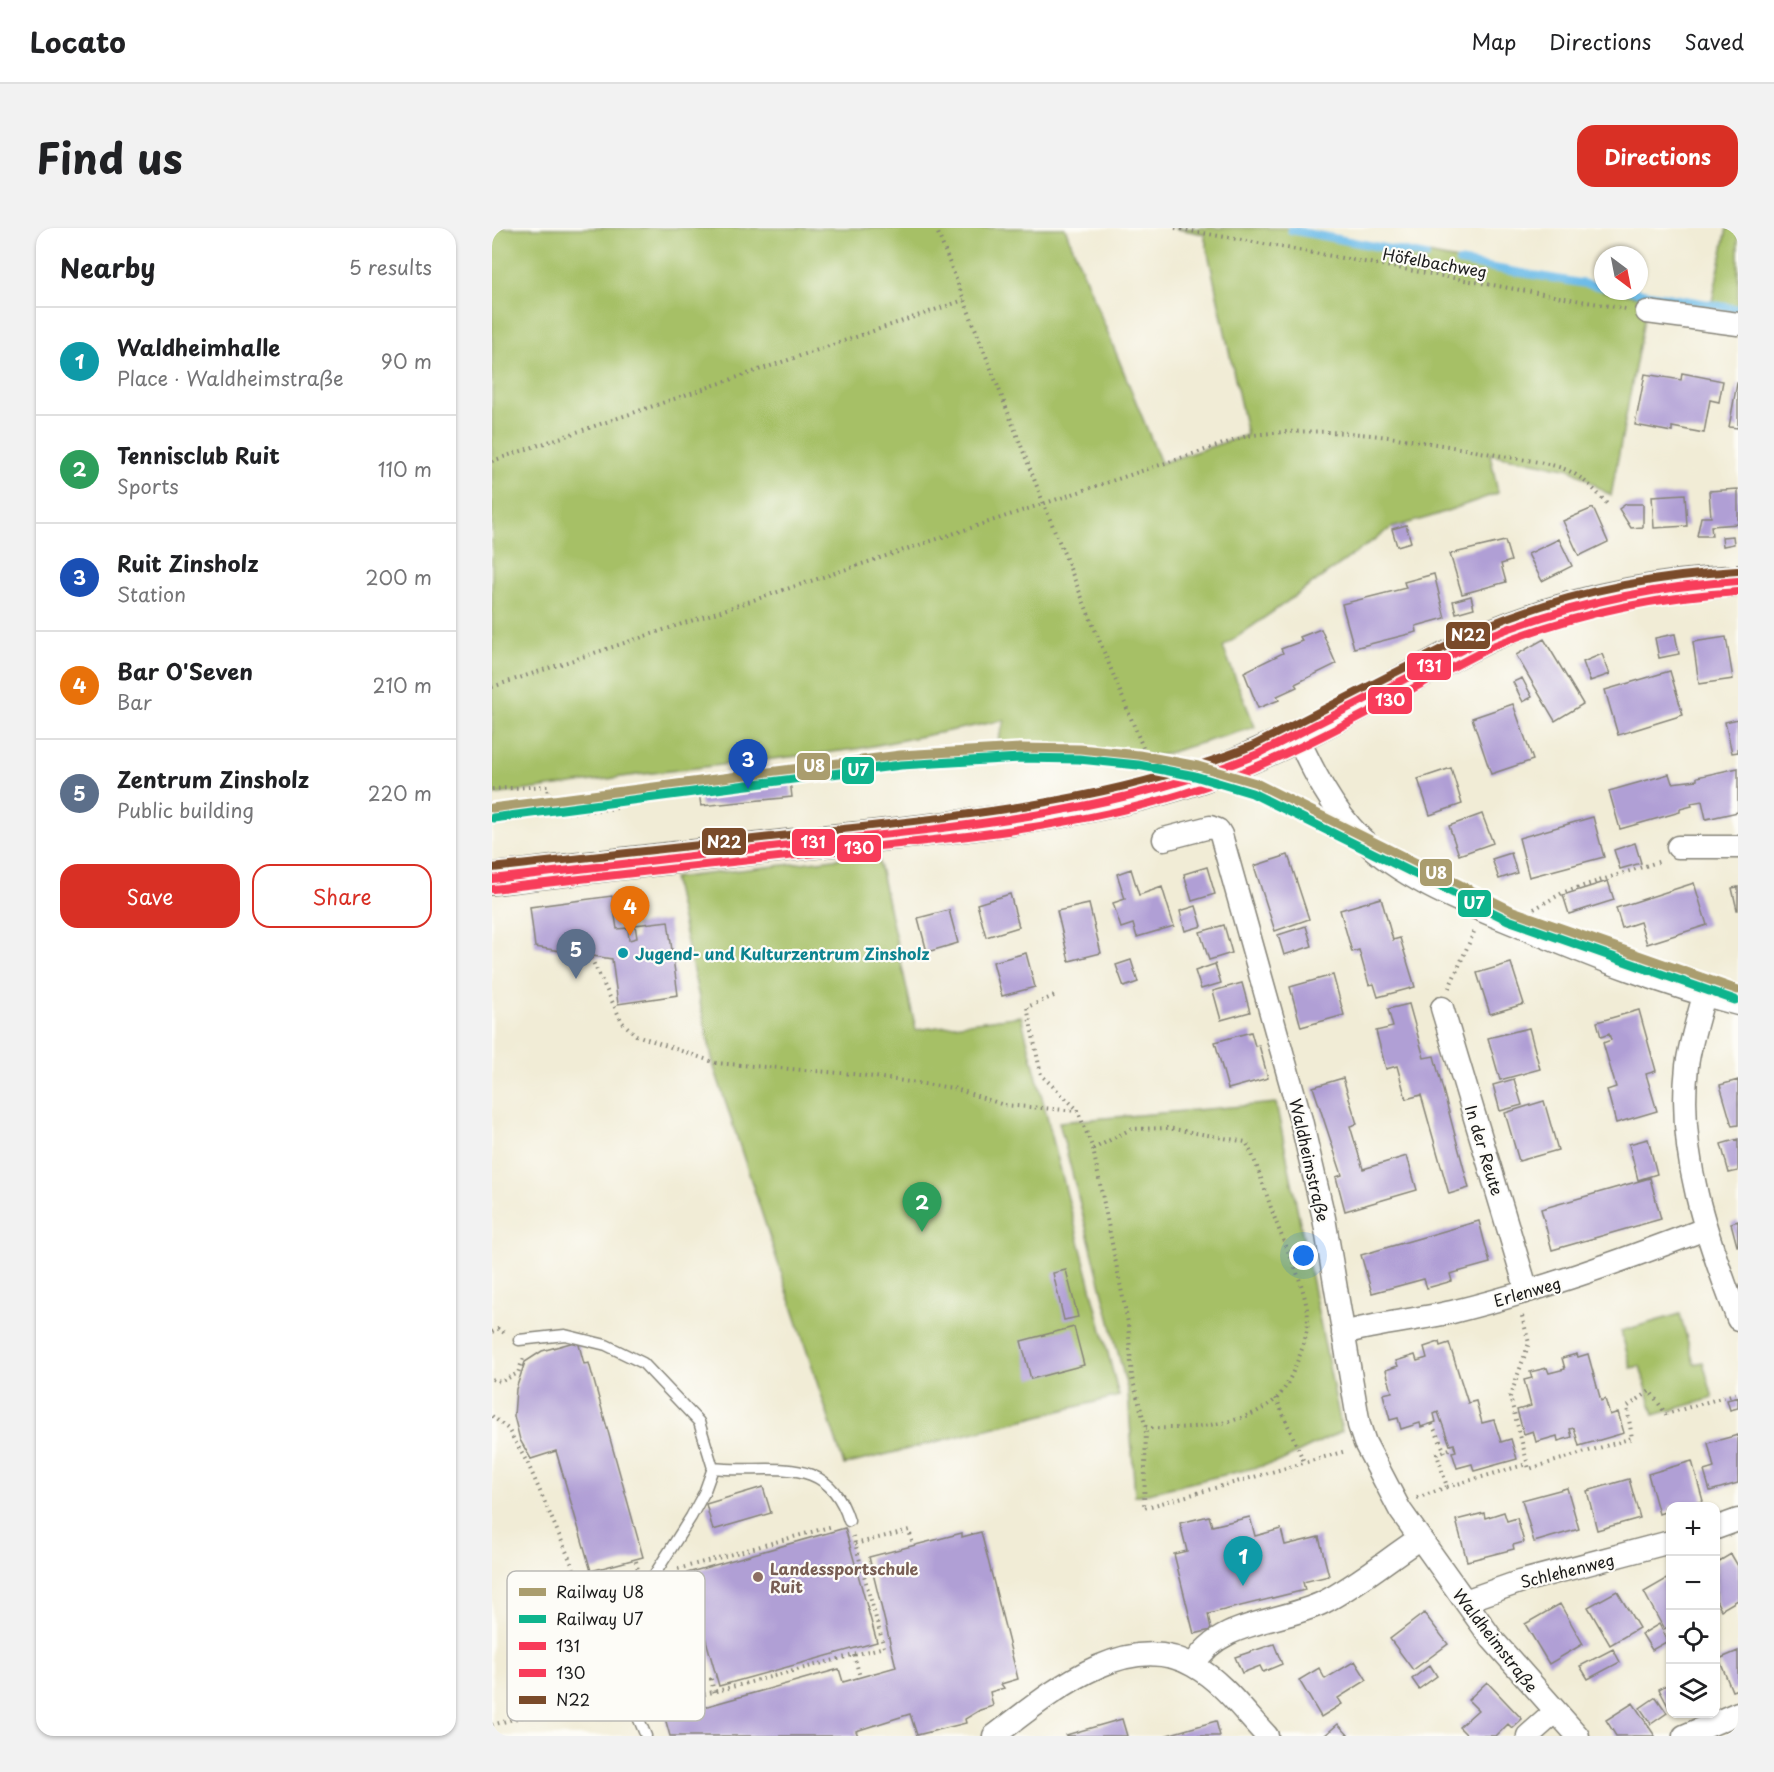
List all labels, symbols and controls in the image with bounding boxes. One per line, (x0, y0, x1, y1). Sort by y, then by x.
text: Locato (30, 20, 126, 63)
text: Map (1471, 25, 1516, 57)
text: Directions (1549, 25, 1651, 57)
text: Saved (1684, 25, 1744, 57)
text: Find us (36, 125, 183, 188)
button: Directions (1577, 125, 1738, 187)
street label: Höfelbachweg (1381, 241, 1489, 283)
north arrow (1594, 246, 1648, 300)
text: Nearby (60, 248, 155, 287)
text: 5 results (349, 252, 432, 282)
text: Waldheimhalle (117, 330, 280, 363)
text: 1 (75, 346, 84, 376)
text: 90 m (381, 346, 432, 376)
text: Place · Waldheimstraße (117, 363, 344, 393)
text: Tennisclub Ruit (117, 438, 280, 471)
text: 2 (72, 454, 87, 484)
text: 110 m (378, 454, 432, 484)
text: Sports (117, 471, 179, 501)
text: Ruit Zinsholz (117, 546, 258, 579)
text: 3 (73, 562, 86, 592)
text: 200 m (365, 562, 432, 592)
text: Station (117, 579, 186, 609)
line badge: N22 (1445, 621, 1491, 650)
text: N22 (1451, 622, 1486, 646)
line badge: 131 (1406, 652, 1452, 681)
text: 131 (1417, 653, 1442, 677)
text: Bar O'Seven (117, 654, 253, 687)
text: 4 (73, 670, 86, 700)
text: 210 m (373, 670, 432, 700)
line badge: 130 (1367, 686, 1413, 715)
text: Bar (117, 687, 152, 717)
text: 130 (1375, 687, 1405, 711)
pin: 3 (728, 740, 768, 789)
line badge: U8 (796, 752, 831, 781)
text: U8 (803, 753, 825, 777)
line badge: U7 (841, 756, 875, 785)
text: U7 (847, 757, 869, 781)
text: Zentrum Zinsholz (117, 762, 309, 795)
text: 5 (73, 778, 86, 808)
text: 220 m (368, 778, 432, 808)
text: Public building (117, 795, 254, 825)
line badge: N22 (701, 827, 747, 856)
line badge: 131 (791, 828, 836, 857)
text: N22 (707, 829, 742, 853)
text: 131 (801, 829, 826, 853)
line badge: 130 (836, 834, 882, 863)
text: 130 (844, 835, 874, 859)
line badge: U8 (1419, 858, 1453, 887)
text: U8 (1425, 860, 1447, 884)
button: Save (60, 864, 240, 928)
button: Share (252, 864, 432, 928)
pin: 4 (610, 886, 650, 936)
line badge: U7 (1457, 889, 1492, 918)
text: U7 (1463, 890, 1485, 914)
pin: 5 (556, 930, 596, 979)
place label: Jugend- und Kulturzentrum Zinsholz (635, 941, 929, 965)
marker: Jugend- und Kulturzentrum Zinsholz (616, 946, 630, 960)
street label: Waldheimstraße (1284, 1096, 1336, 1224)
street label: In der Reute (1460, 1102, 1510, 1199)
pin: 2 (902, 1182, 942, 1232)
your location (1289, 1241, 1318, 1270)
street label: Erlenweg (1490, 1270, 1564, 1312)
map controls (1666, 1502, 1720, 1718)
button: + (1666, 1502, 1720, 1556)
pin: 1 (1224, 1536, 1263, 1586)
street label: Schlehenweg (1517, 1547, 1617, 1593)
place label: Landessportschule Ruit (770, 1556, 919, 1598)
button: − (1666, 1556, 1720, 1610)
marker: Landessportschule Ruit (751, 1570, 765, 1584)
legend (507, 1571, 705, 1721)
text: Railway U8 (556, 1579, 644, 1603)
street label: Waldheimstraße (1448, 1583, 1544, 1697)
text: Railway U7 (556, 1606, 643, 1630)
button: locate (1666, 1610, 1720, 1664)
text: 131 (556, 1633, 580, 1657)
text: 130 (556, 1660, 586, 1684)
button: layers (1666, 1664, 1720, 1718)
text: N22 (556, 1687, 590, 1711)

